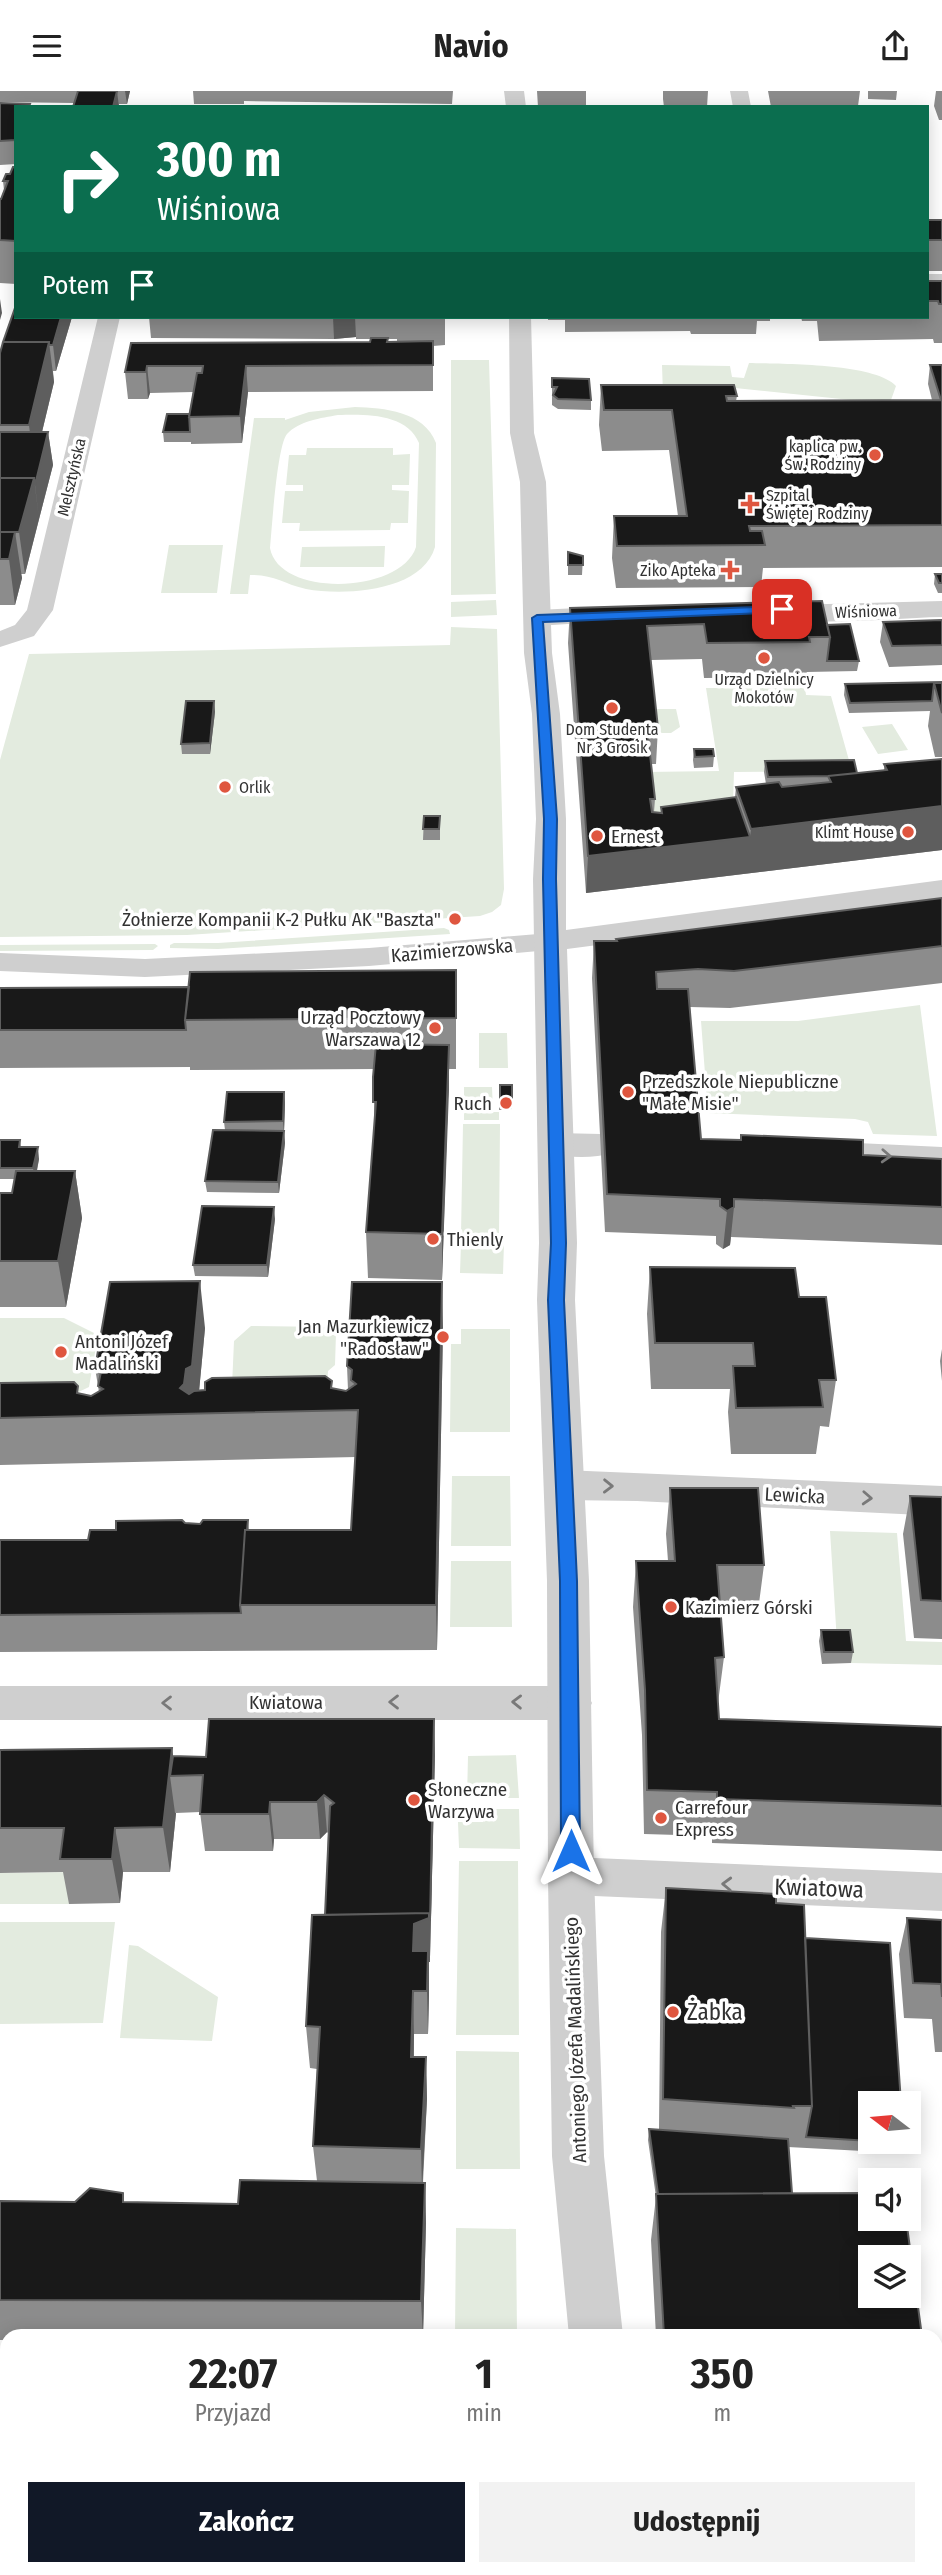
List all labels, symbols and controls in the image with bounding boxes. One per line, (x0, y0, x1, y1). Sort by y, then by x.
icon: menu (28, 27, 66, 65)
text: Navio (433, 27, 509, 65)
icon: share (876, 27, 914, 65)
text: 300 m (157, 130, 281, 189)
icon: right (42, 133, 133, 224)
text: Wiśniowa (157, 190, 281, 228)
icon: arrive (123, 266, 161, 304)
text: Potem (42, 270, 109, 301)
street label: Melsztyńska (53, 436, 90, 518)
place label: kaplica pw. Św. Rodziny (784, 437, 862, 474)
marker: kaplica pw. Św. Rodziny (867, 447, 883, 463)
place label: Szpital Świętej Rodziny (766, 486, 869, 523)
marker: Szpital Świętej Rodziny (740, 494, 760, 514)
place label: Ziko Apteka (640, 561, 716, 580)
marker: Ziko Apteka (722, 562, 738, 578)
pin (752, 579, 812, 639)
icon: arrive (763, 590, 801, 628)
street label: Wiśniowa (835, 601, 897, 622)
marker: Urząd Dzielnicy Mokotów (756, 650, 772, 666)
place label: Urząd Dzielnicy Mokotów (714, 670, 814, 707)
marker: Dom Studenta Nr 3 Grosik (604, 700, 620, 716)
place label: Dom Studenta Nr 3 Grosik (565, 720, 659, 757)
place label: Orlik (239, 778, 271, 797)
marker: Orlik (217, 779, 233, 795)
place label: Klimt House (815, 823, 894, 842)
marker: Klimt House (900, 824, 916, 840)
place label: Ernest (611, 825, 661, 848)
marker: Ernest (589, 828, 605, 844)
place label: Żołnierze Kompanii K-2 Pułku AK "Baszta" (122, 908, 441, 931)
marker: Żołnierze Kompanii K-2 Pułku AK "Baszta" (447, 911, 463, 927)
street label: Kazimierzowska (390, 934, 514, 967)
place label: Urząd Pocztowy Warszawa 12 (300, 1006, 422, 1051)
marker: Urząd Pocztowy Warszawa 12 (427, 1020, 443, 1036)
place label: Przedszkole Niepubliczne "Małe Misie" (642, 1070, 839, 1115)
marker: Przedszkole Niepubliczne "Małe Misie" (620, 1084, 636, 1100)
place label: Ruch (454, 1092, 492, 1115)
marker: Ruch (498, 1095, 514, 1111)
one-way arrow (880, 1148, 891, 1163)
place label: Thienly (447, 1228, 504, 1251)
marker: Thienly (425, 1231, 441, 1247)
place label: Jan Mazurkiewicz "Radosław" (297, 1315, 429, 1360)
marker: Jan Mazurkiewicz "Radosław" (435, 1329, 451, 1345)
place label: Antoni Józef Madaliński (75, 1330, 169, 1375)
marker: Antoni Józef Madaliński (53, 1344, 69, 1360)
one-way arrow (603, 1478, 613, 1494)
street label: Lewicka (764, 1482, 826, 1509)
one-way arrow (862, 1490, 873, 1505)
place label: Kazimierz Górski (685, 1596, 813, 1619)
marker: Kazimierz Górski (663, 1599, 679, 1615)
street label: Kwiatowa (249, 1691, 323, 1714)
one-way arrow (389, 1694, 399, 1710)
one-way arrow (511, 1694, 522, 1710)
one-way arrow (161, 1695, 172, 1711)
place label: Słoneczne Warzywa (428, 1778, 507, 1823)
marker: Słoneczne Warzywa (406, 1792, 422, 1808)
place label: Carrefour Express (675, 1796, 748, 1841)
marker: Carrefour Express (653, 1810, 669, 1826)
position arrow (534, 1814, 608, 1888)
street label: Kwiatowa (774, 1872, 864, 1904)
one-way arrow (721, 1876, 732, 1891)
street label: Antoniego Józefa Madalińskiego (560, 1917, 591, 2163)
place label: Żabka (687, 1998, 743, 2026)
marker: Żabka (665, 2004, 681, 2020)
north arrow (858, 2091, 920, 2154)
map controls (858, 2091, 921, 2308)
button: sound (858, 2168, 921, 2231)
button: layers (858, 2245, 921, 2308)
text: 22:07 (189, 2349, 277, 2399)
text: 1 (475, 2349, 493, 2399)
text: 350 (691, 2349, 754, 2399)
text: Przyjazd (195, 2399, 272, 2427)
text: min (466, 2399, 502, 2427)
text: m (714, 2399, 731, 2427)
button: Zakończ (28, 2482, 465, 2562)
button: Udostępnij (479, 2482, 915, 2562)

